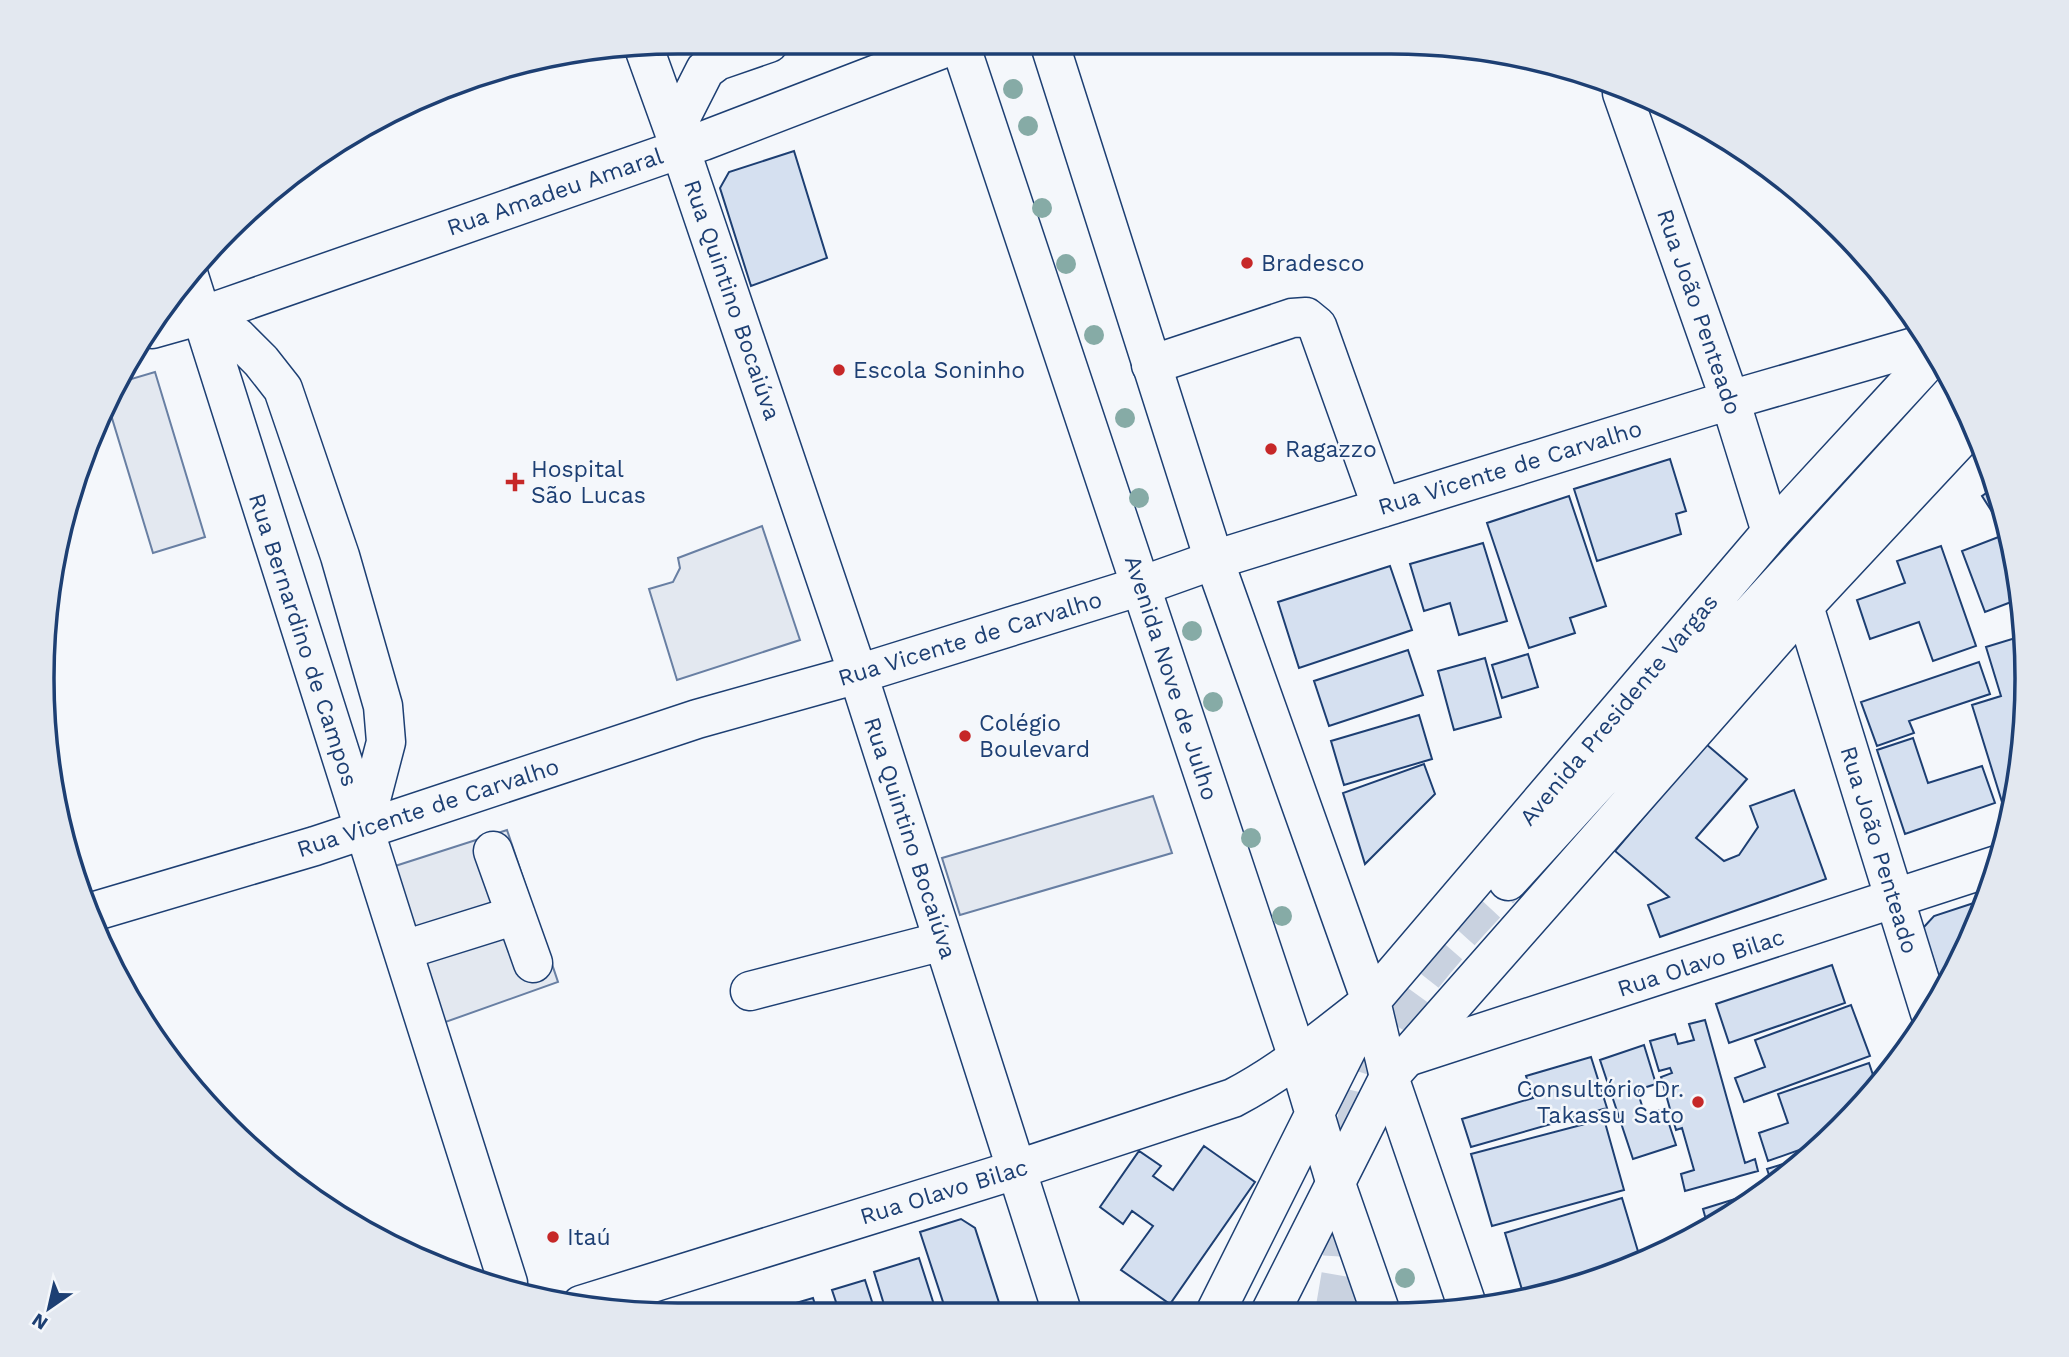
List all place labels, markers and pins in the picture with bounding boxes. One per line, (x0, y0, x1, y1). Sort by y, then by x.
place label: Bradesco (1261, 250, 1365, 277)
marker: Bradesco (1239, 255, 1255, 271)
place label: Escola Soninho (853, 357, 1025, 384)
marker: Escola Soninho (831, 362, 847, 378)
place label: Ragazzo (1285, 436, 1377, 463)
marker: Ragazzo (1263, 441, 1279, 457)
place label: Hospital São Lucas (531, 456, 646, 509)
marker: Hospital São Lucas (505, 472, 525, 492)
place label: Colégio Boulevard (979, 710, 1090, 763)
marker: Colégio Boulevard (957, 728, 973, 744)
place label: Consultório Dr. Takassu Sato (1517, 1076, 1684, 1129)
marker: Consultório Dr. Takassu Sato (1690, 1094, 1706, 1110)
place label: Itaú (567, 1224, 611, 1251)
marker: Itaú (545, 1229, 561, 1245)

